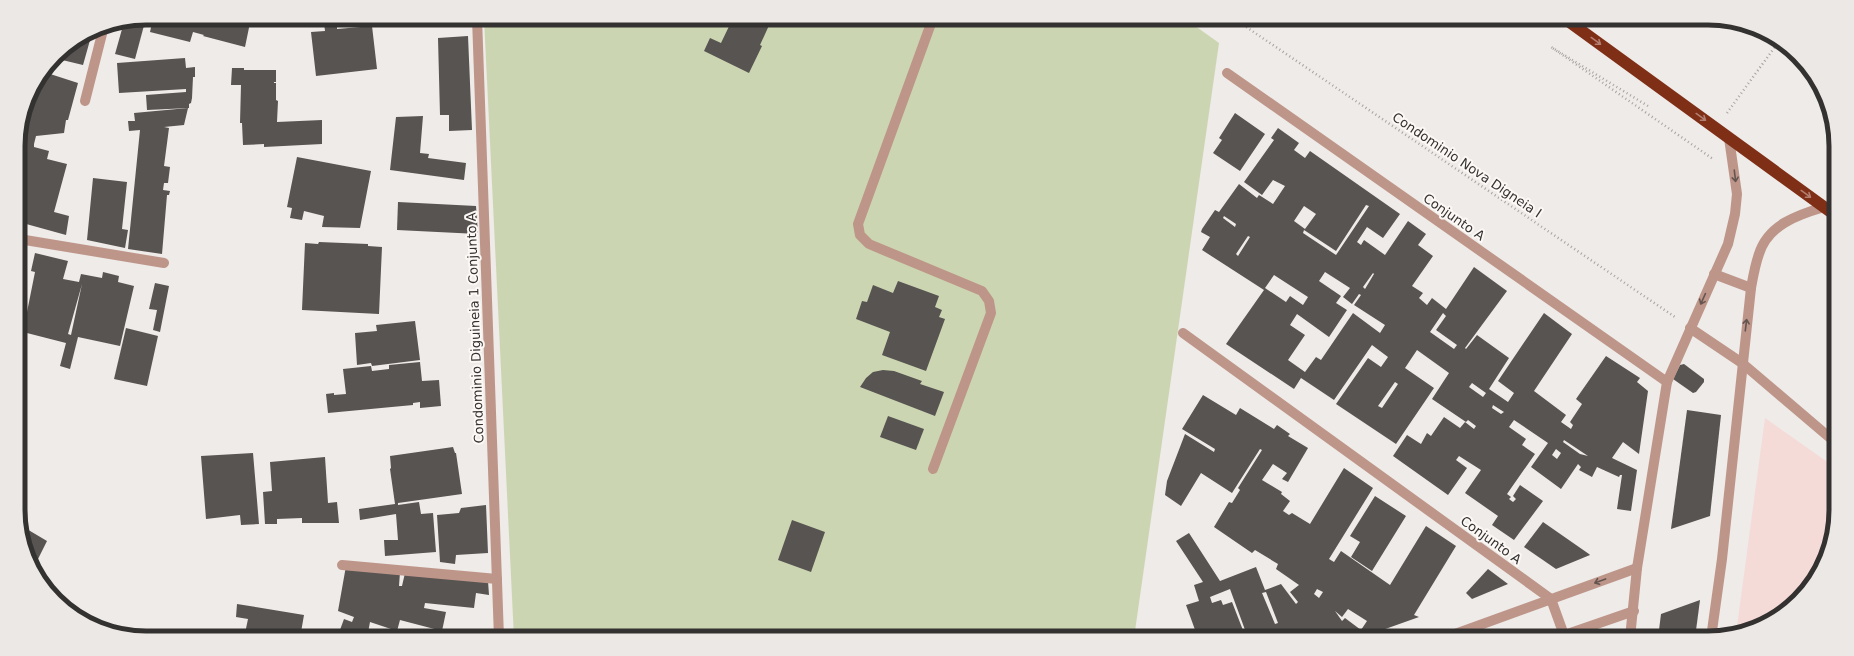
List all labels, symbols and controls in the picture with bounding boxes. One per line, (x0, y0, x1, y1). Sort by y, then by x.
one-way arrow (1590, 37, 1601, 45)
street label: Condominio Nova Digneia I (1390, 109, 1544, 221)
one-way arrow (1695, 113, 1706, 121)
one-way arrow (1732, 169, 1739, 182)
street label: Conjunto A (1420, 190, 1488, 244)
one-way arrow (1800, 190, 1811, 198)
street label: Condominio Diguineia 1 Conjunto A (463, 212, 487, 444)
one-way arrow (1699, 293, 1706, 305)
one-way arrow (1742, 319, 1750, 332)
street label: Conjunto A (1458, 513, 1524, 567)
one-way arrow (1595, 578, 1607, 586)

